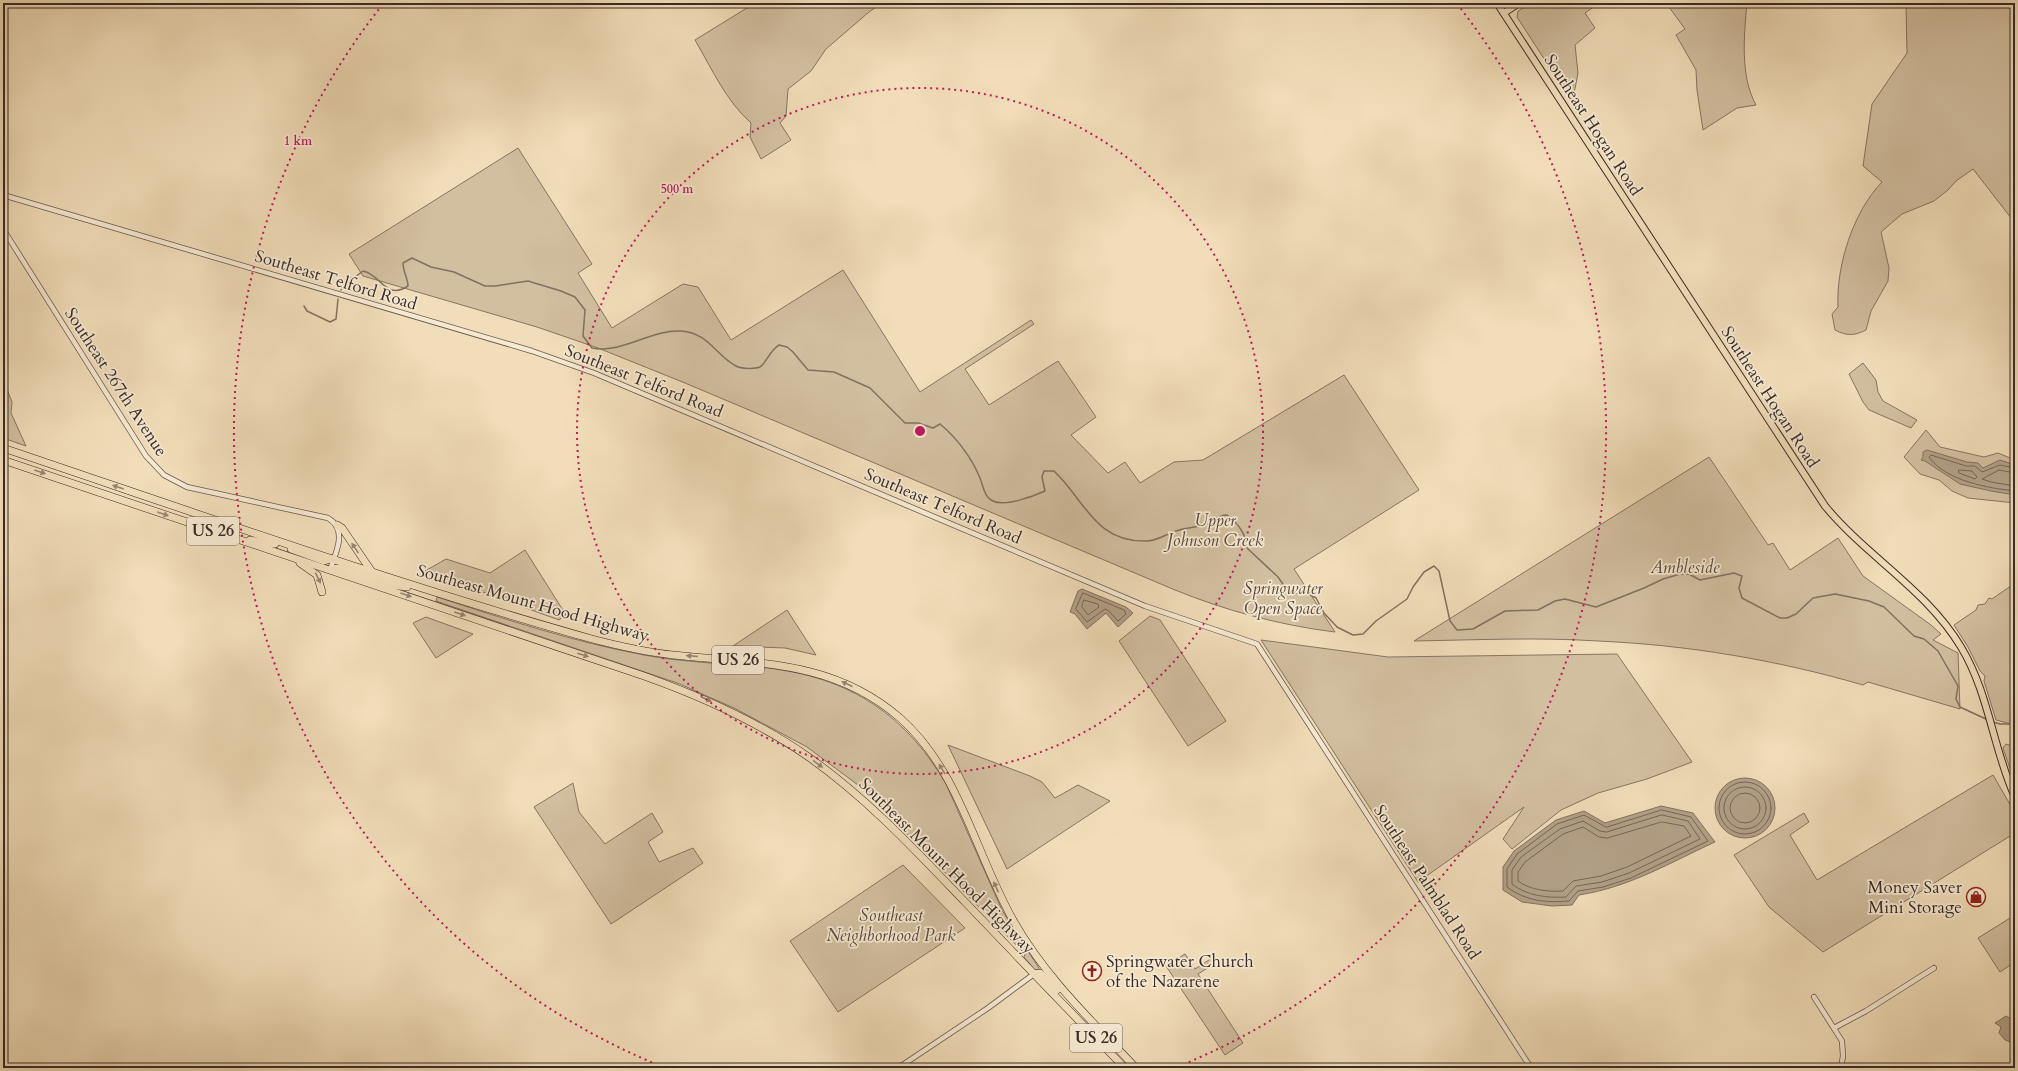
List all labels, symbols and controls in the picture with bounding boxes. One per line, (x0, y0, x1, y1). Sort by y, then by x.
street label: Southeast Hogan Road (1539, 50, 1647, 200)
text: 1 km (284, 133, 313, 149)
text: 500 m (661, 181, 694, 197)
street label: Southeast Telford Road (252, 244, 420, 316)
street label: Southeast 267th Avenue (59, 303, 173, 461)
street label: Southeast Hogan Road (1716, 322, 1824, 472)
street label: Southeast Telford Road (562, 339, 726, 423)
centre of rings (913, 424, 927, 438)
street label: Southeast Telford Road (861, 462, 1025, 550)
one-way arrow (34, 470, 46, 476)
one-way arrow (112, 483, 124, 489)
park label: Upper Johnson Creek (1163, 509, 1264, 552)
one-way arrow (158, 511, 170, 517)
road number: US 26 (187, 517, 239, 545)
one-way arrow (351, 543, 359, 553)
park label: Ambleside (1650, 556, 1720, 579)
street label: Southeast Mount Hood Highway (414, 559, 652, 647)
one-way arrow (315, 572, 321, 584)
park label: Springwater Open Space (1243, 577, 1323, 620)
one-way arrow (400, 592, 412, 598)
one-way arrow (455, 611, 467, 617)
road number: US 26 (712, 646, 764, 674)
one-way arrow (578, 652, 590, 658)
one-way arrow (686, 653, 698, 660)
one-way arrow (840, 680, 852, 686)
one-way arrow (700, 696, 711, 702)
one-way arrow (813, 760, 824, 768)
one-way arrow (939, 763, 946, 775)
street label: Southeast Mount Hood Highway (854, 773, 1040, 959)
street label: Southeast Palmblad Road (1368, 800, 1486, 964)
place label: Money Saver Mini Storage (1867, 876, 1963, 919)
one-way arrow (993, 881, 999, 892)
shop icon: Money Saver Mini Storage (1965, 886, 1987, 908)
park label: Southeast Neighborhood Park (826, 904, 956, 947)
place label: Springwater Church of the Nazarene (1106, 950, 1254, 993)
church icon: Springwater Church of the Nazarene (1081, 960, 1103, 982)
road number: US 26 (1070, 1024, 1122, 1052)

